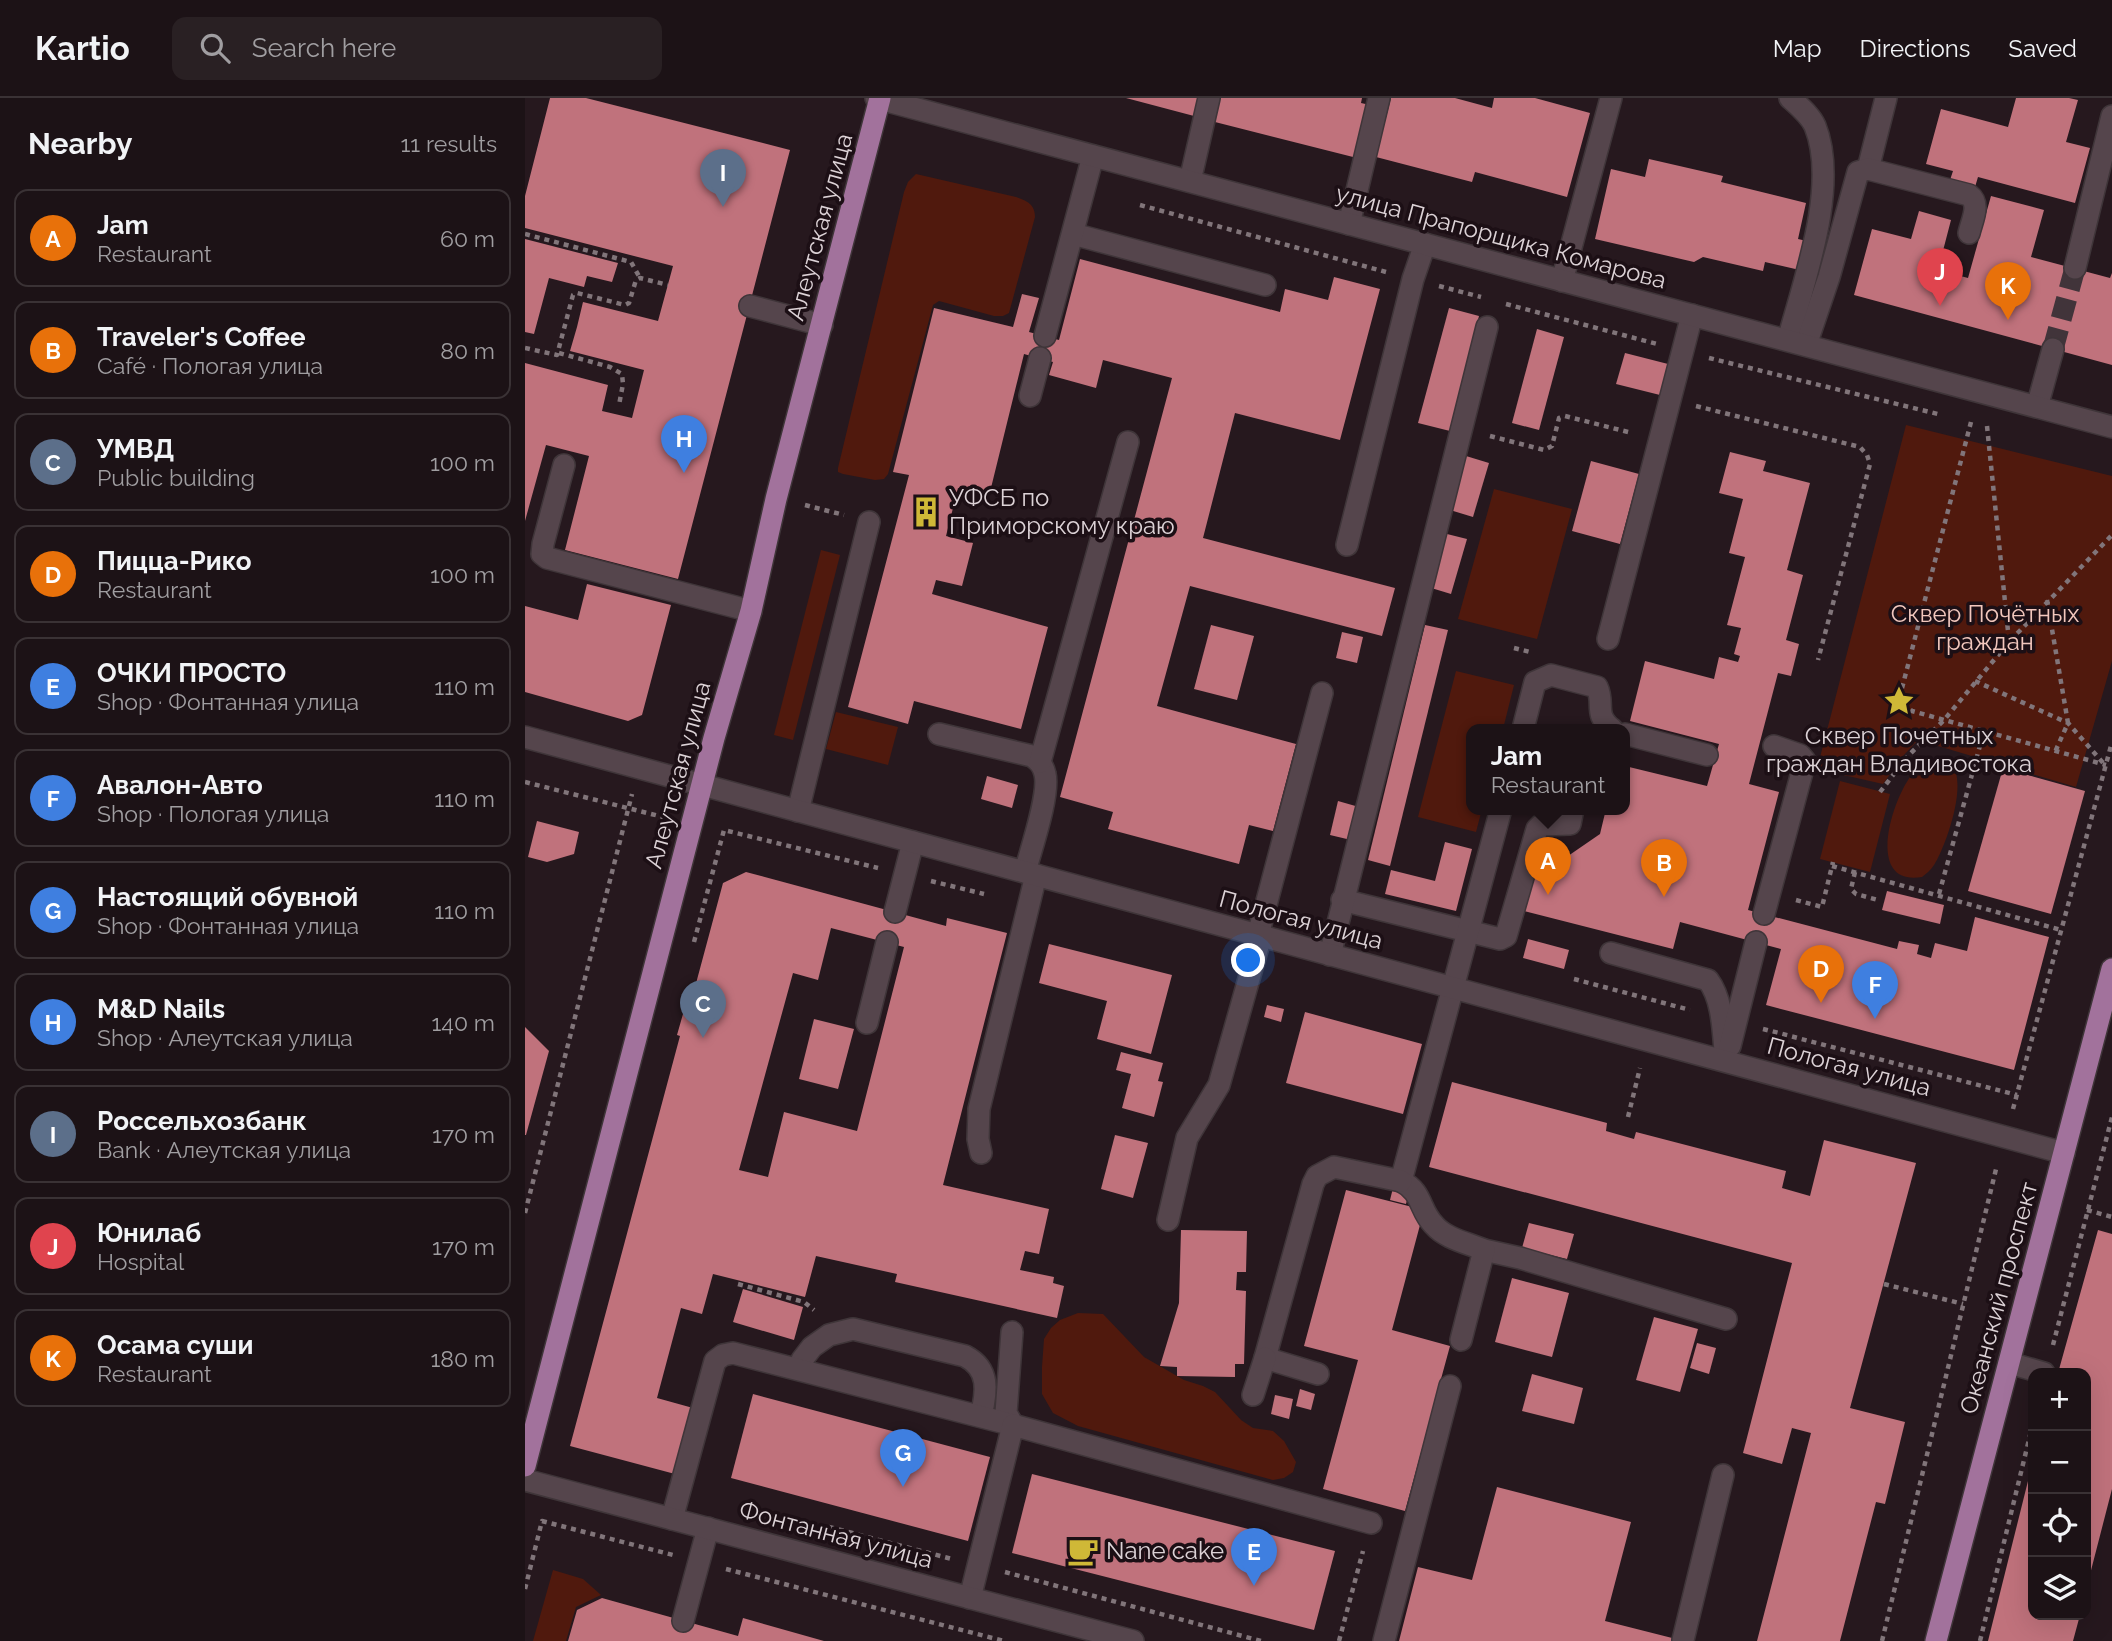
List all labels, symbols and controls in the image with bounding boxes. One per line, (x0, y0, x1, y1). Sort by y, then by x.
search box (172, 17, 662, 80)
text: Kartio (35, 29, 130, 68)
icon: search (196, 29, 234, 67)
text: Search here (252, 33, 396, 63)
text: Map (1773, 34, 1822, 63)
text: Directions (1860, 34, 1970, 63)
text: Saved (2008, 34, 2077, 63)
text: Nearby (28, 126, 132, 161)
text: 11 results (400, 130, 497, 157)
street label: Алеутская улица (781, 130, 858, 324)
pin: I (700, 149, 746, 207)
street label: улица Прапорщика Комарова (1333, 178, 1670, 295)
text: Jam (97, 210, 149, 240)
text: A (45, 225, 61, 252)
text: 60 m (440, 225, 495, 252)
text: Restaurant (97, 240, 212, 267)
pin: J (1917, 248, 1963, 306)
pin: K (1985, 262, 2031, 320)
text: Traveler's Coffee (97, 322, 306, 352)
text: B (45, 337, 61, 364)
text: 80 m (440, 337, 495, 364)
text: Café · Пологая улица (97, 352, 323, 379)
pin: H (661, 415, 707, 473)
text: УМВД (97, 434, 174, 464)
text: C (45, 449, 61, 476)
text: 100 m (430, 449, 495, 476)
text: Public building (97, 464, 255, 491)
place label: УФСБ по Приморскому краю (949, 483, 1175, 540)
building icon: УФСБ по Приморскому краю (909, 495, 943, 529)
text: Пицца-Рико (97, 546, 252, 576)
text: D (45, 561, 61, 588)
text: 100 m (430, 561, 495, 588)
text: Restaurant (97, 576, 212, 603)
park label: Сквер Почётных граждан (1891, 599, 2079, 656)
text: ОЧКИ ПРОСТО (97, 658, 286, 688)
text: E (46, 673, 60, 700)
text: 110 m (434, 673, 495, 700)
street label: Алеутская улица (639, 678, 716, 872)
place icon: Сквер Почетных граждан Владивостока (1882, 684, 1916, 718)
text: Shop · Фонтанная улица (97, 688, 359, 715)
place label: Сквер Почетных граждан Владивостока (1766, 721, 2032, 778)
popup (1466, 724, 1630, 815)
text: Jam (1491, 741, 1542, 771)
text: Авалон-Авто (97, 770, 263, 800)
text: Restaurant (1491, 771, 1605, 798)
text: F (46, 785, 60, 812)
text: 110 m (434, 785, 495, 812)
text: Shop · Пологая улица (97, 800, 329, 827)
pin: A (1525, 837, 1571, 895)
pin: B (1641, 839, 1687, 897)
text: Настоящий обувной (97, 882, 358, 912)
street label: Пологая улица (1216, 884, 1386, 955)
text: G (45, 897, 61, 924)
text: 110 m (434, 897, 495, 924)
text: Shop · Фонтанная улица (97, 912, 359, 939)
your location (1231, 943, 1265, 977)
pin: D (1798, 945, 1844, 1003)
pin: F (1852, 961, 1898, 1019)
pin: C (680, 980, 726, 1038)
text: M&D Nails (97, 994, 225, 1024)
text: H (44, 1009, 62, 1036)
text: 140 m (432, 1009, 495, 1036)
text: Shop · Алеутская улица (97, 1024, 353, 1051)
street label: Пологая улица (1764, 1031, 1934, 1102)
text: Россельхозбанк (97, 1106, 307, 1136)
text: I (50, 1121, 56, 1148)
text: 170 m (432, 1121, 495, 1148)
text: Bank · Алеутская улица (97, 1136, 351, 1163)
street label: Океанский проспект (1954, 1178, 2044, 1417)
text: Юнилаб (97, 1218, 201, 1248)
text: J (47, 1233, 59, 1260)
text: 170 m (432, 1233, 495, 1260)
text: Hospital (97, 1248, 184, 1275)
text: Осама суши (97, 1330, 253, 1360)
text: K (45, 1345, 61, 1372)
text: 180 m (430, 1345, 495, 1372)
text: Restaurant (97, 1360, 212, 1387)
map controls (2028, 1368, 2091, 1620)
button: + (2028, 1368, 2091, 1431)
pin: G (880, 1429, 926, 1487)
button: − (2028, 1431, 2091, 1494)
button: locate (2028, 1494, 2091, 1557)
street label: Фонтанная улица (736, 1495, 936, 1574)
pin: E (1231, 1528, 1277, 1586)
cafe icon: Nane cake (1066, 1534, 1100, 1568)
place label: Nane cake (1106, 1536, 1224, 1565)
button: layers (2028, 1557, 2091, 1620)

